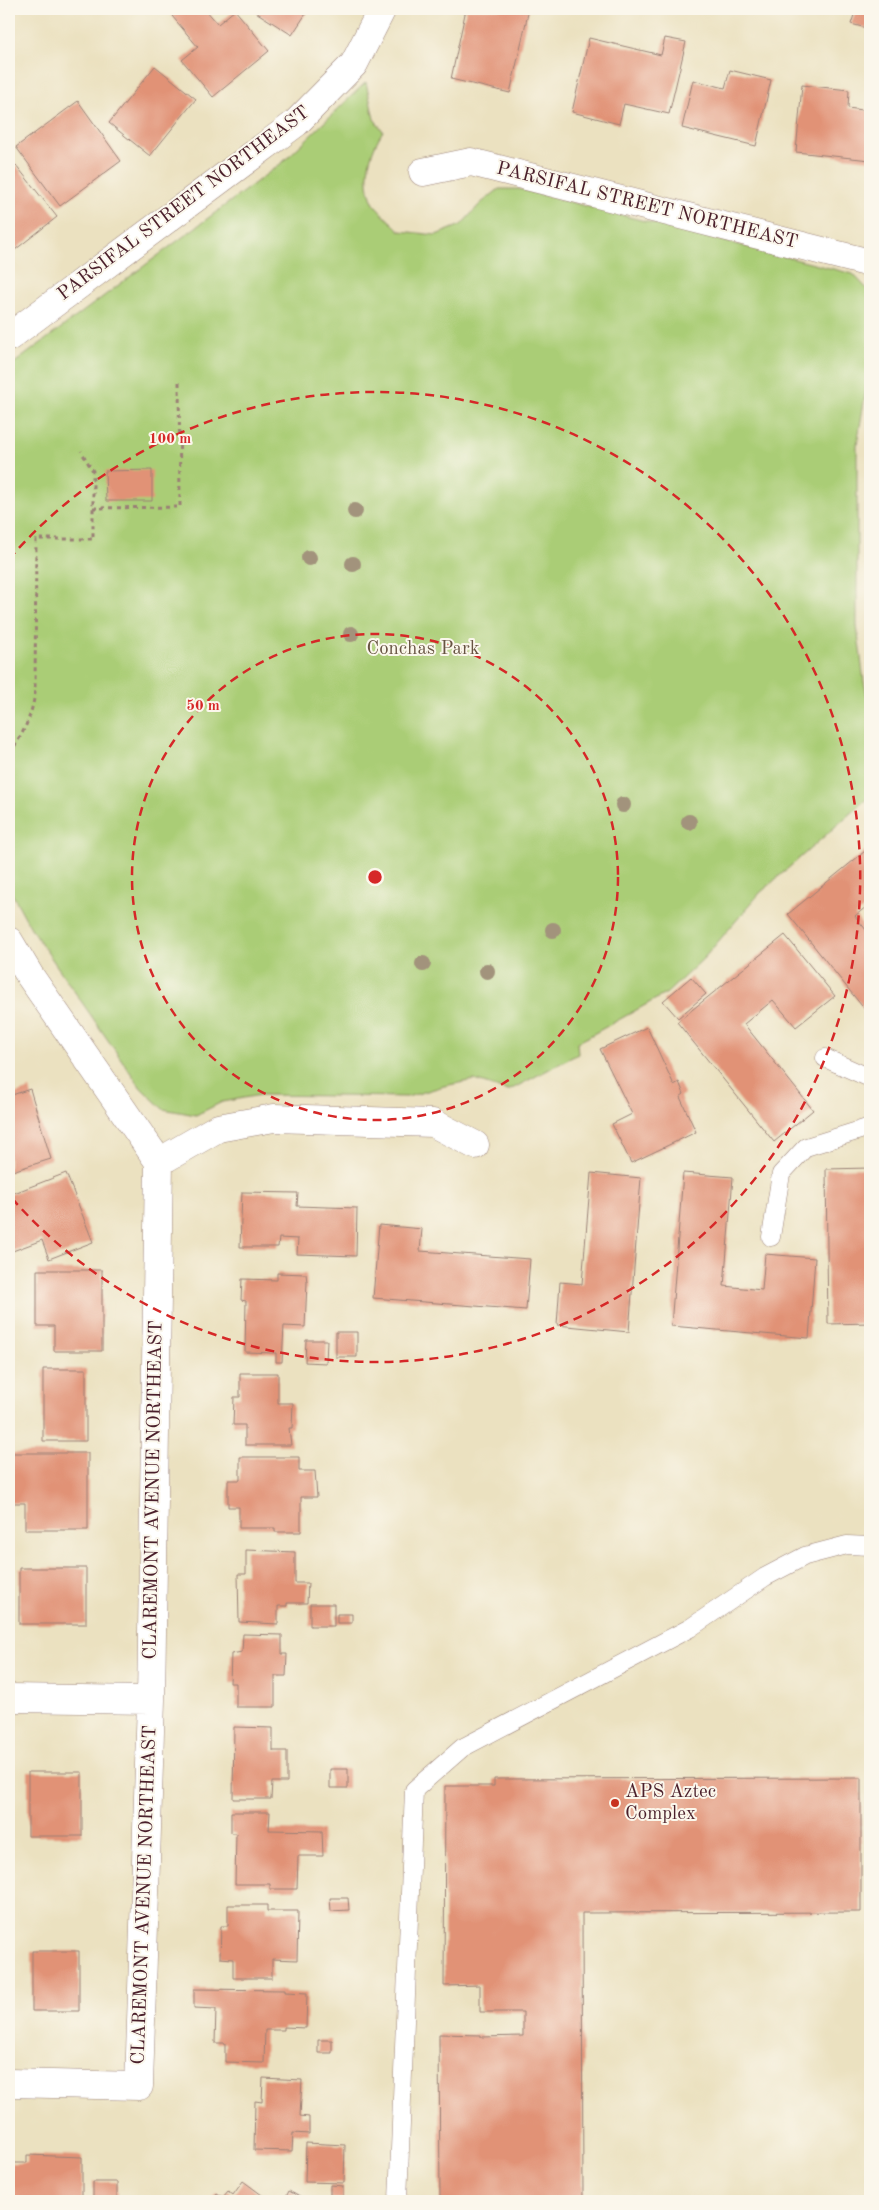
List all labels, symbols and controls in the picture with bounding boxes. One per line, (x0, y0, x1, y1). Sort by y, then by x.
street label: PARSIFAL STREET NORTHEAST (55, 103, 313, 305)
street label: PARSIFAL STREET NORTHEAST (494, 159, 800, 253)
text: 100 m (149, 432, 191, 447)
park label: Conchas Park (366, 640, 480, 659)
text: 50 m (186, 699, 220, 714)
centre of rings (366, 868, 384, 886)
street label: CLAREMONT AVENUE NORTHEAST (142, 1320, 166, 1660)
street label: CLAREMONT AVENUE NORTHEAST (130, 1725, 160, 2065)
place label: APS Aztec Complex (625, 1783, 716, 1824)
marker: APS Aztec Complex (609, 1797, 621, 1809)

